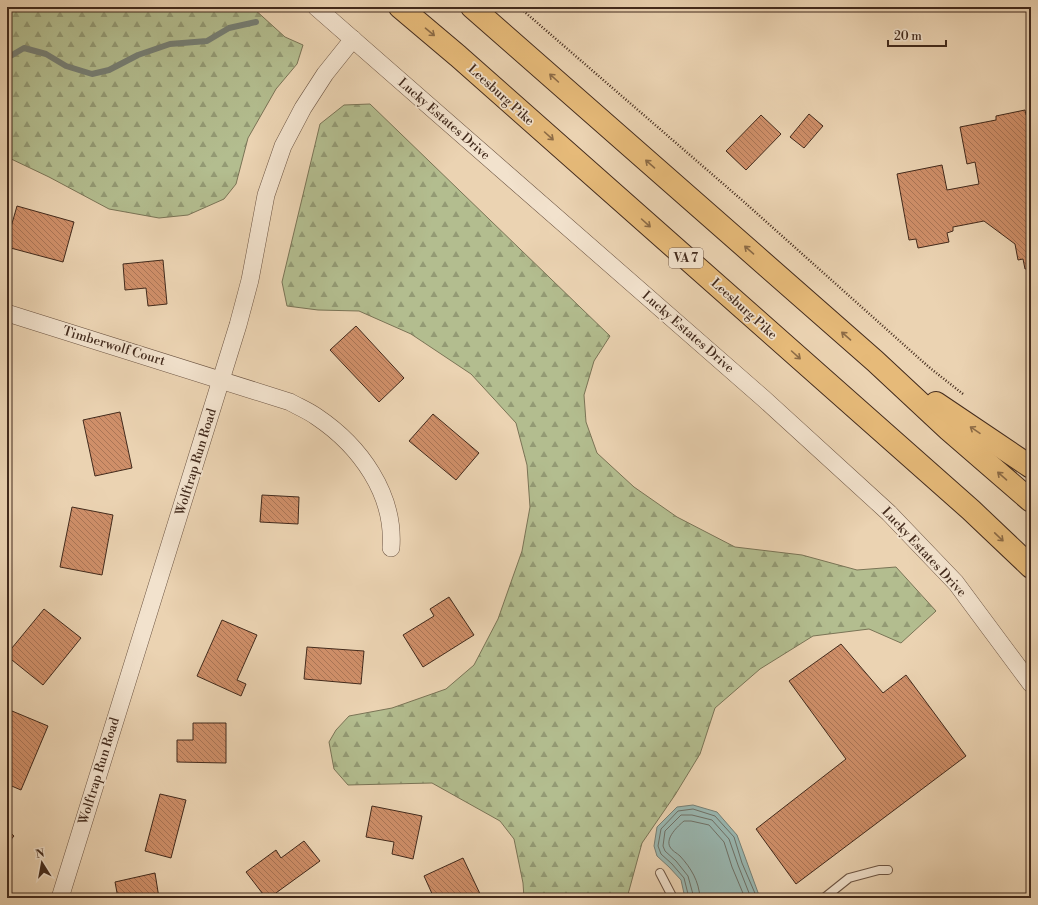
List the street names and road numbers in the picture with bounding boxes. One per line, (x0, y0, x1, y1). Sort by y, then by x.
street label: Leesburg Pike (465, 61, 538, 129)
street label: Lucky Estates Drive (395, 75, 494, 164)
road number: VA 7 (669, 248, 703, 268)
street label: Leesburg Pike (708, 275, 781, 343)
street label: Lucky Estates Drive (639, 288, 738, 377)
street label: Timberwolf Court (61, 323, 168, 369)
street label: Wolftrap Run Road (172, 406, 220, 518)
street label: Lucky Estates Drive (878, 504, 970, 601)
street label: Wolftrap Run Road (75, 715, 123, 827)

